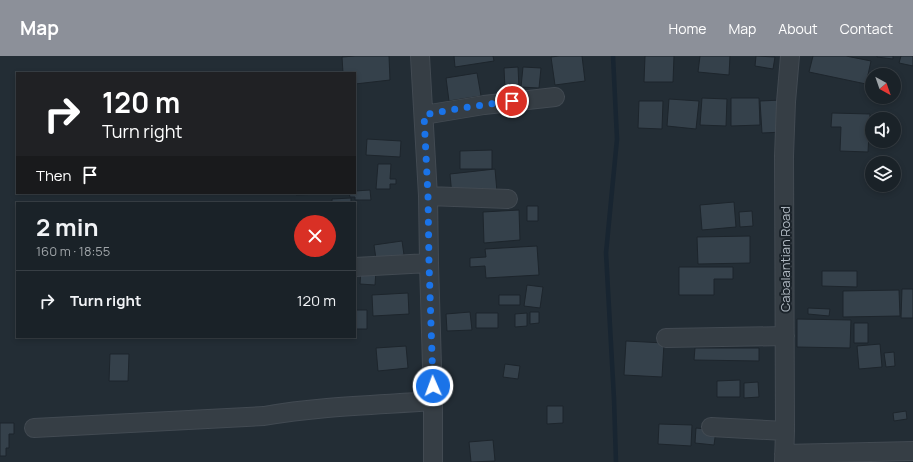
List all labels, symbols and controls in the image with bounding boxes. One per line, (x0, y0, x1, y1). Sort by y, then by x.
text: Map (20, 15, 59, 41)
text: Home (669, 19, 706, 38)
text: Map (728, 19, 756, 38)
text: About (778, 19, 818, 38)
text: Contact (840, 19, 893, 38)
north arrow (865, 68, 901, 104)
map controls (865, 68, 901, 192)
text: 120 m (102, 83, 180, 121)
pin (495, 84, 529, 118)
icon: right (36, 88, 88, 140)
icon: arrive (501, 90, 523, 112)
button: sound (865, 112, 901, 148)
text: Turn right (102, 119, 183, 143)
button: layers (865, 156, 901, 192)
icon: arrive (79, 164, 101, 186)
text: Then (36, 165, 71, 186)
street label: Cabalantian Road (776, 206, 794, 312)
text: 2 min (36, 210, 98, 243)
button: close (294, 215, 336, 257)
text: 160 m · 18:55 (36, 242, 110, 260)
icon: right (36, 290, 58, 312)
text: Turn right (70, 290, 141, 311)
text: 120 m (297, 290, 336, 311)
position arrow (412, 365, 454, 407)

